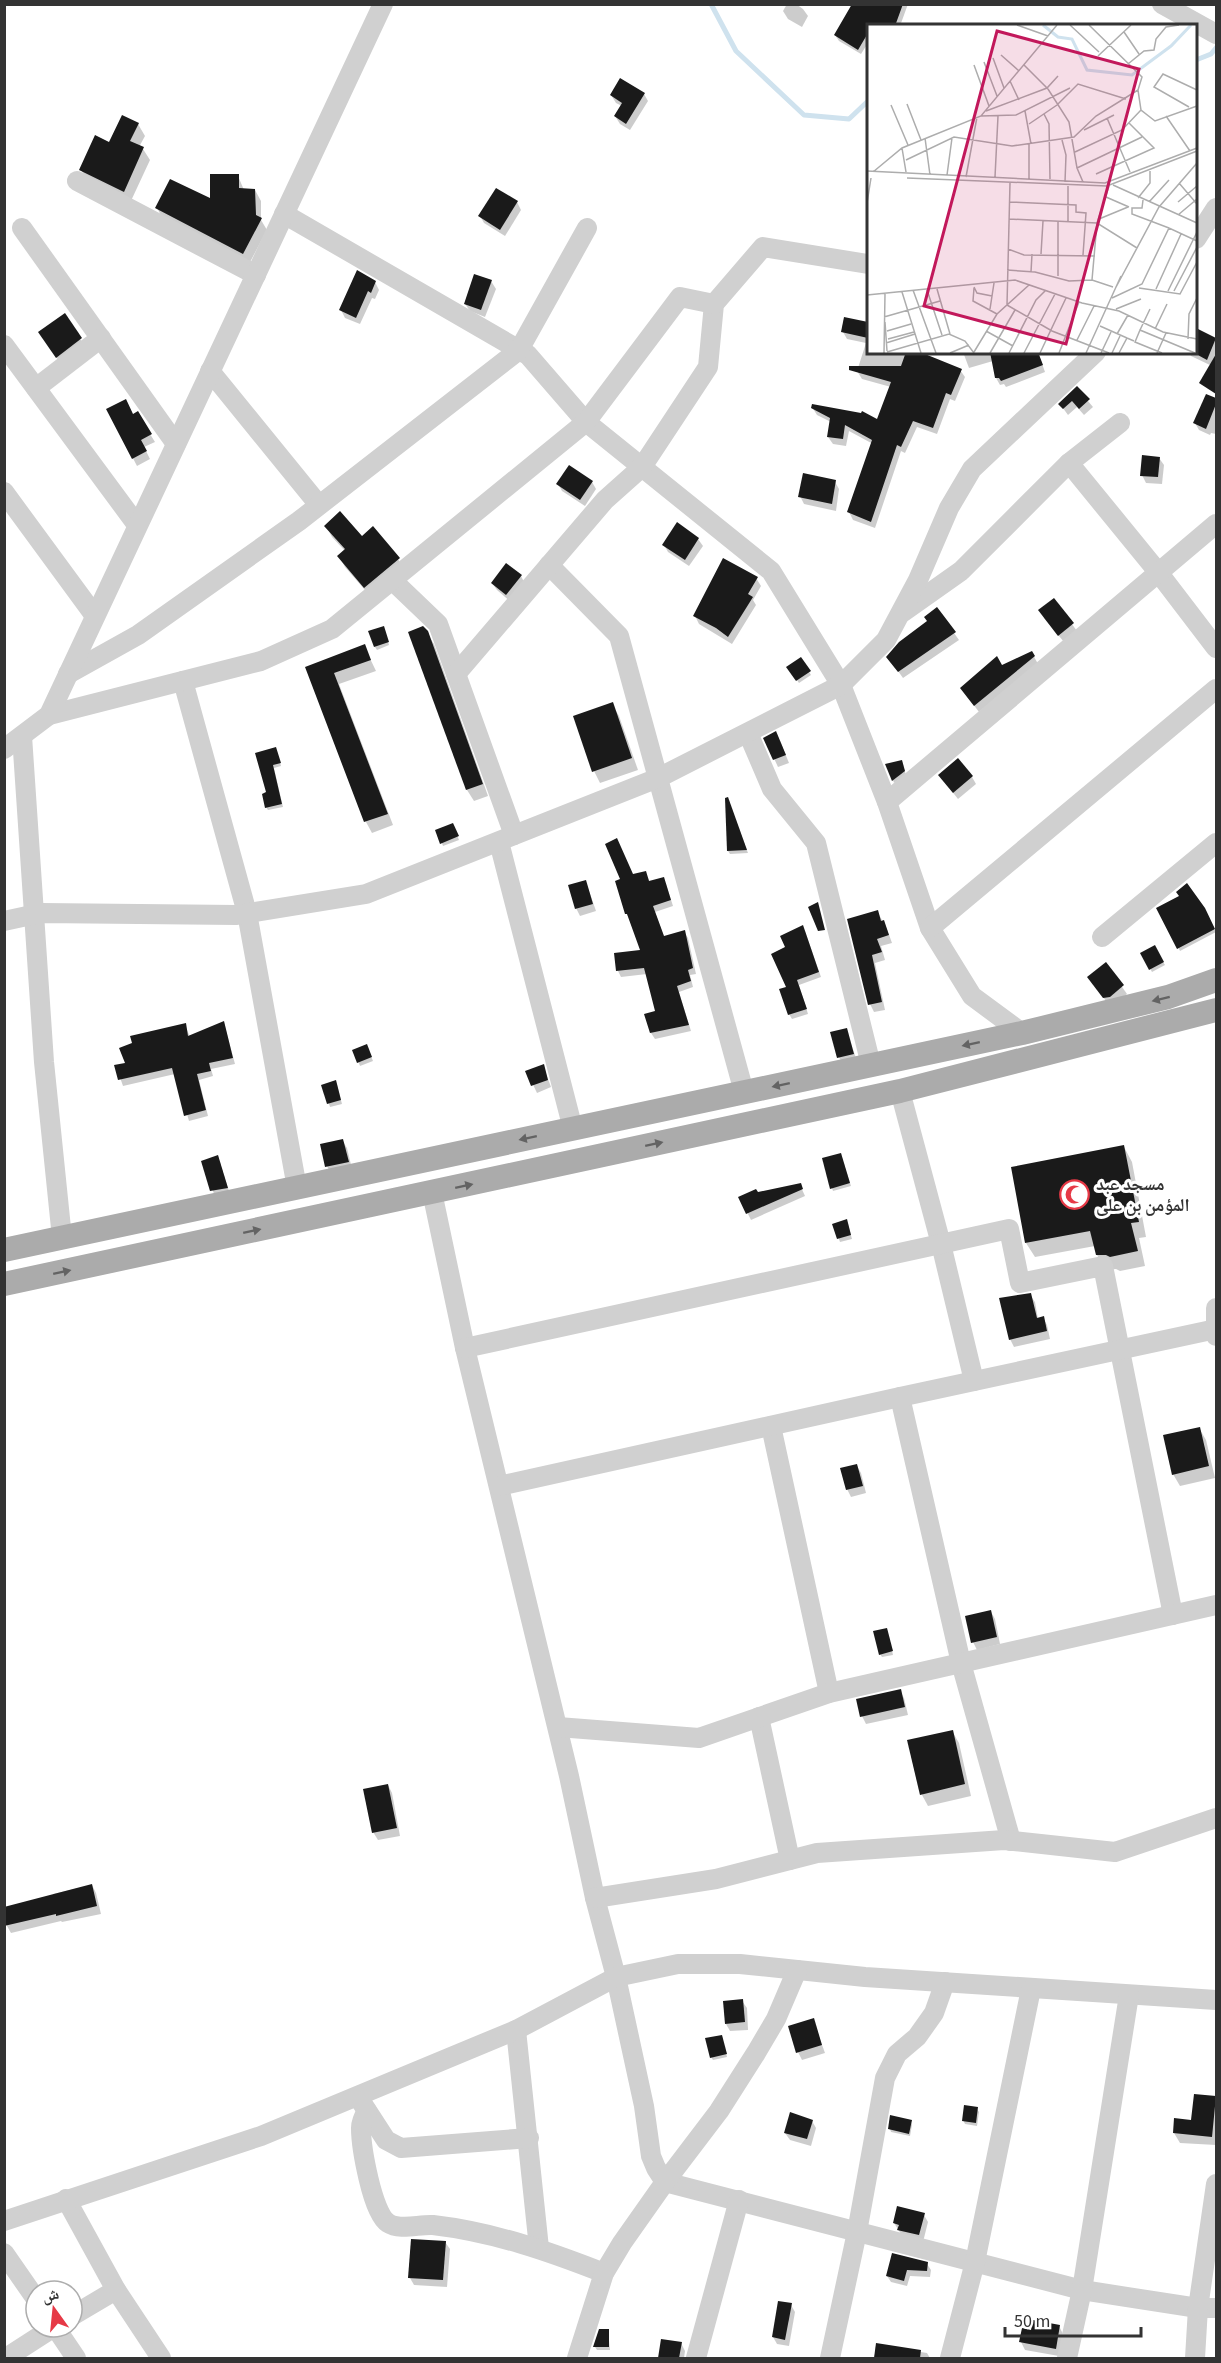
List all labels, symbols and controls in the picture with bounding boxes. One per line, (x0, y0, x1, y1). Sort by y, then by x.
inset map (867, 24, 1197, 354)
one-way arrow (1152, 995, 1170, 1004)
one-way arrow (962, 1040, 981, 1049)
one-way arrow (771, 1080, 790, 1090)
one-way arrow (519, 1134, 538, 1143)
one-way arrow (645, 1139, 663, 1149)
place label: مسجد عبد المؤمن بن على (1096, 1172, 1190, 1218)
mosque icon: مسجد عبد المؤمن بن على (1059, 1178, 1091, 1210)
one-way arrow (454, 1180, 473, 1190)
one-way arrow (243, 1226, 262, 1235)
one-way arrow (52, 1266, 71, 1276)
north arrow (24, 2279, 84, 2339)
text: ش (39, 2283, 61, 2308)
scale bar (1005, 2300, 1142, 2338)
text: 50 m (1014, 2309, 1050, 2334)

